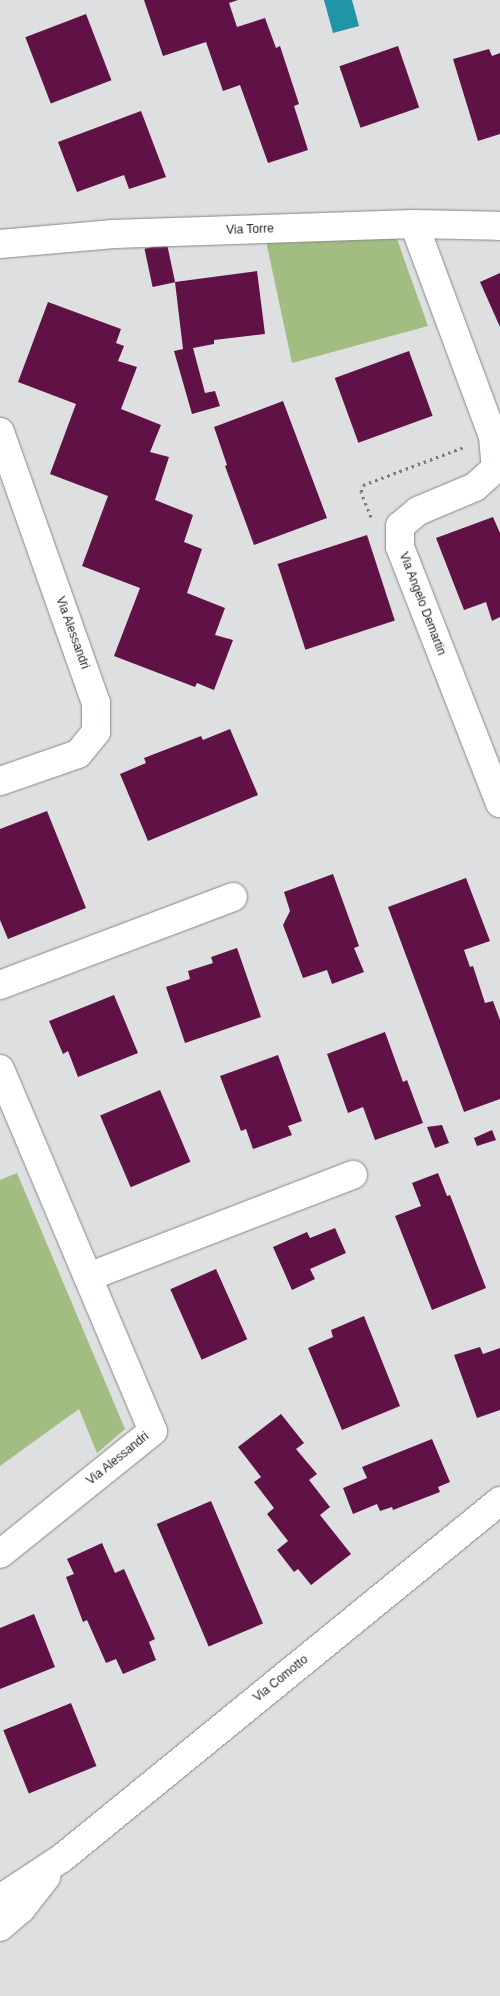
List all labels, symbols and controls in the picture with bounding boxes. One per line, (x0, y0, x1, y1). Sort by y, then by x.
street label: Via Torre (226, 222, 274, 238)
street label: Via Angelo Demartin (396, 550, 448, 658)
street label: Via Alessandri (52, 595, 92, 671)
street label: Via Alessandri (84, 1429, 152, 1489)
street label: Via Comotto (251, 1653, 311, 1705)

